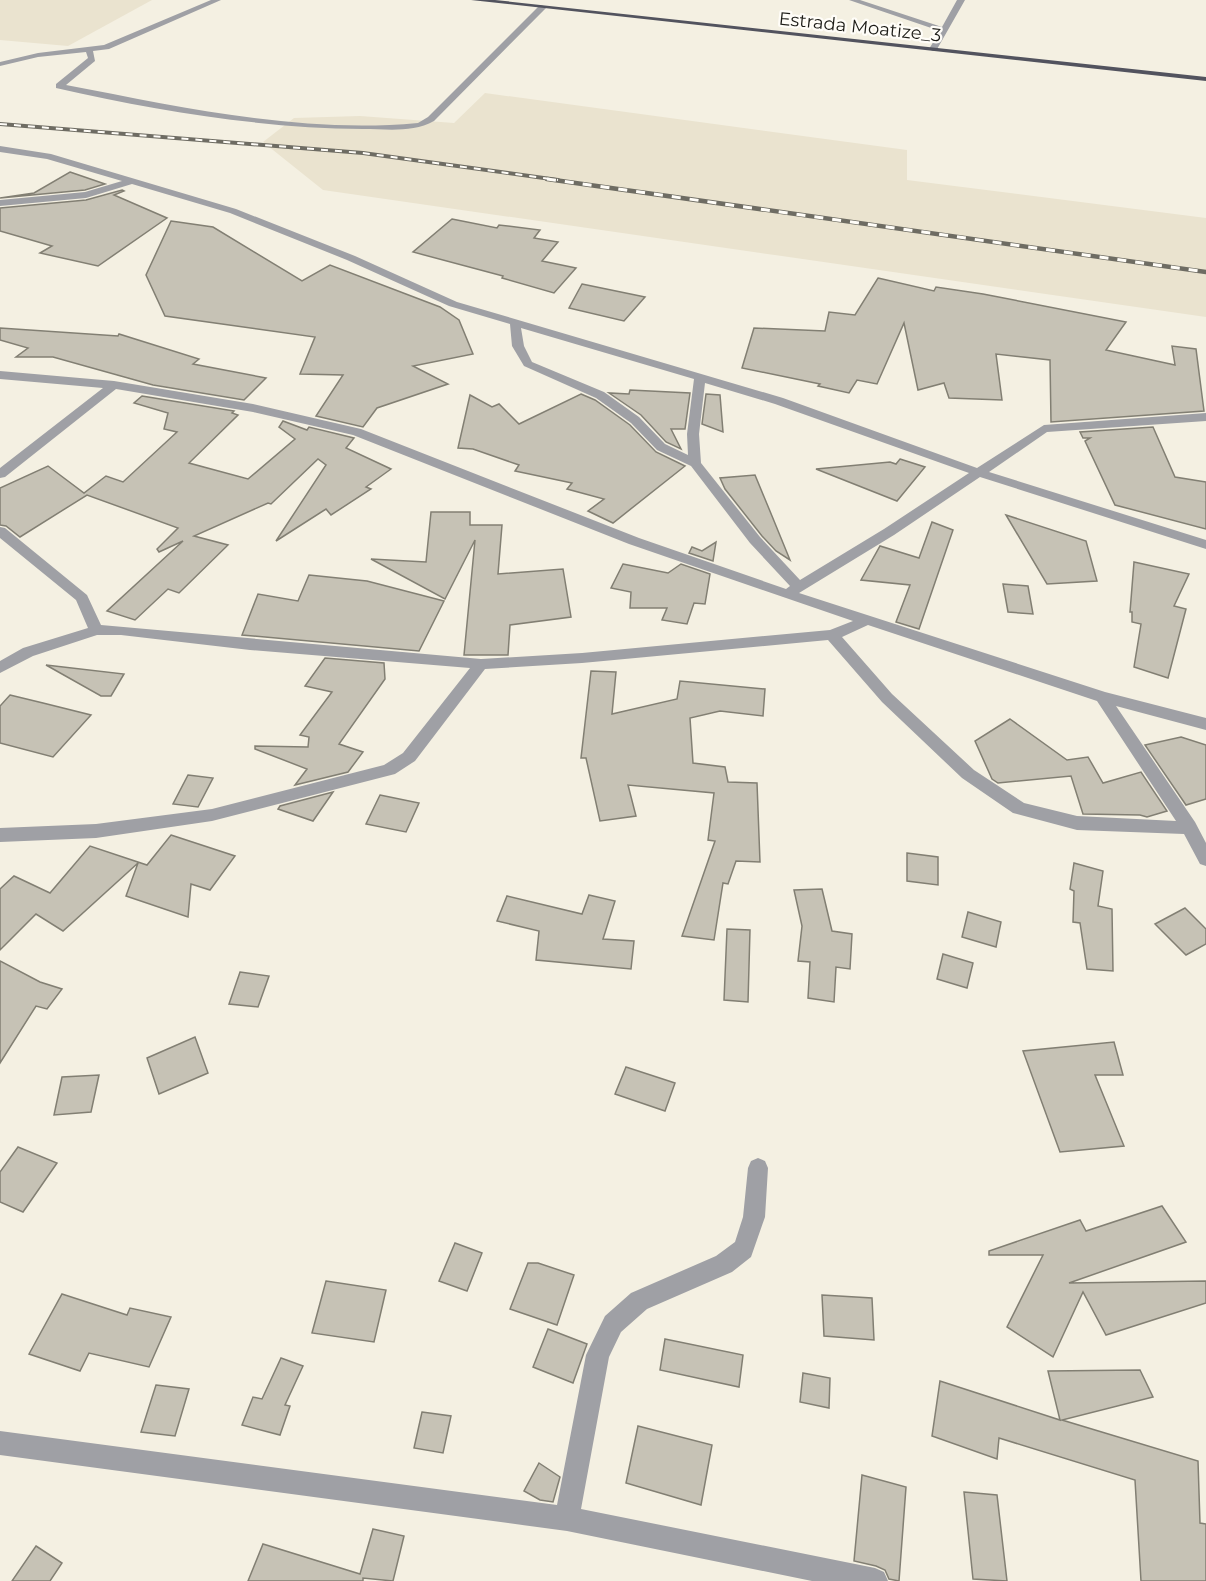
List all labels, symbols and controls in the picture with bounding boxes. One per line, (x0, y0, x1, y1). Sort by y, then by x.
street label: Estrada Moatize_3 (778, 8, 942, 46)

